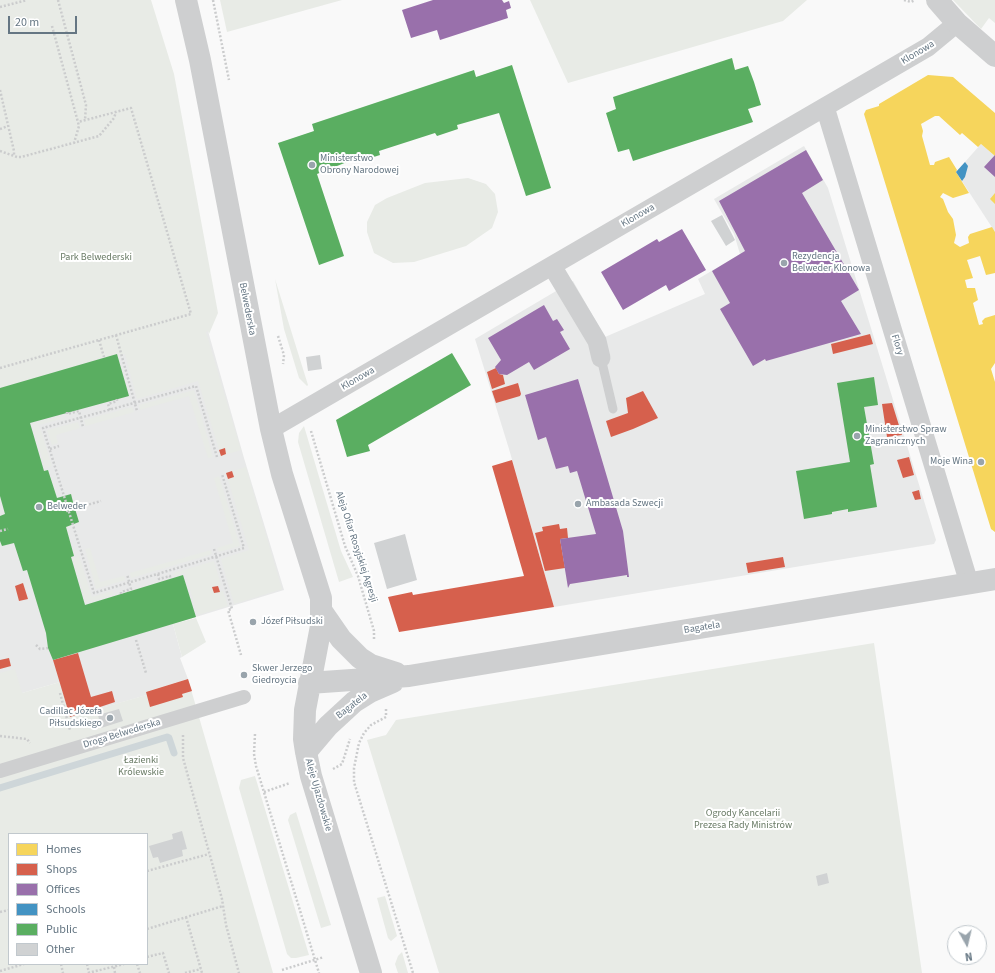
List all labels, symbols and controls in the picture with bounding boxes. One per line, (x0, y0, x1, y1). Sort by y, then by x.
scale bar (10, 8, 79, 34)
text: 20 m (15, 14, 39, 31)
street label: Klonowa (899, 38, 937, 68)
place label: Ministerstwo Obrony Narodowej (320, 153, 399, 176)
marker: Ministerstwo Obrony Narodowej (307, 160, 317, 170)
street label: Klonowa (619, 202, 657, 230)
place label: Rezydencja Belweder Klonowa (792, 251, 870, 274)
park label: Park Belwederski (60, 252, 132, 264)
marker: Rezydencja Belweder Klonowa (779, 258, 789, 268)
street label: Belwederska (236, 282, 258, 336)
street label: Flory (888, 333, 906, 357)
street label: Klonowa (339, 365, 377, 393)
place label: Ministerstwo Spraw Zagranicznych (865, 424, 947, 448)
marker: Ministerstwo Spraw Zagranicznych (852, 431, 862, 441)
place label: Moje Wina (930, 456, 973, 468)
marker: Moje Wina (976, 457, 986, 467)
street label: Aleja Ofiar Rosyjskiej Agresji (332, 490, 380, 604)
place label: Ambasada Szwecji (586, 498, 663, 510)
marker: Ambasada Szwecji (573, 499, 583, 509)
place label: Belweder (47, 501, 86, 513)
marker: Belweder (34, 502, 44, 512)
place label: Józef Piłsudski (261, 616, 323, 628)
marker: Józef Piłsudski (248, 617, 258, 627)
street label: Bagatela (683, 619, 721, 637)
place label: Skwer Jerzego Giedroycia (252, 663, 312, 686)
marker: Skwer Jerzego Giedroycia (239, 670, 249, 680)
street label: Bagatela (334, 690, 370, 722)
place label: Cadillac Józefa Piłsudskiego (40, 706, 102, 730)
marker: Cadillac Józefa Piłsudskiego (105, 713, 115, 723)
street label: Droga Belwederska (82, 717, 162, 751)
park label: Łazienki Królewskie (118, 755, 164, 778)
street label: Aleje Ujazdowskie (302, 757, 334, 833)
park label: Ogrody Kancelarii Prezesa Rady Ministrów (694, 808, 792, 832)
legend (8, 833, 148, 965)
text: Homes (46, 841, 81, 858)
text: Shops (46, 861, 77, 878)
text: Offices (46, 881, 80, 898)
text: Schools (46, 901, 86, 918)
text: Public (46, 921, 77, 938)
north arrow (947, 925, 987, 965)
text: Other (46, 941, 75, 958)
text: N (964, 948, 973, 964)

